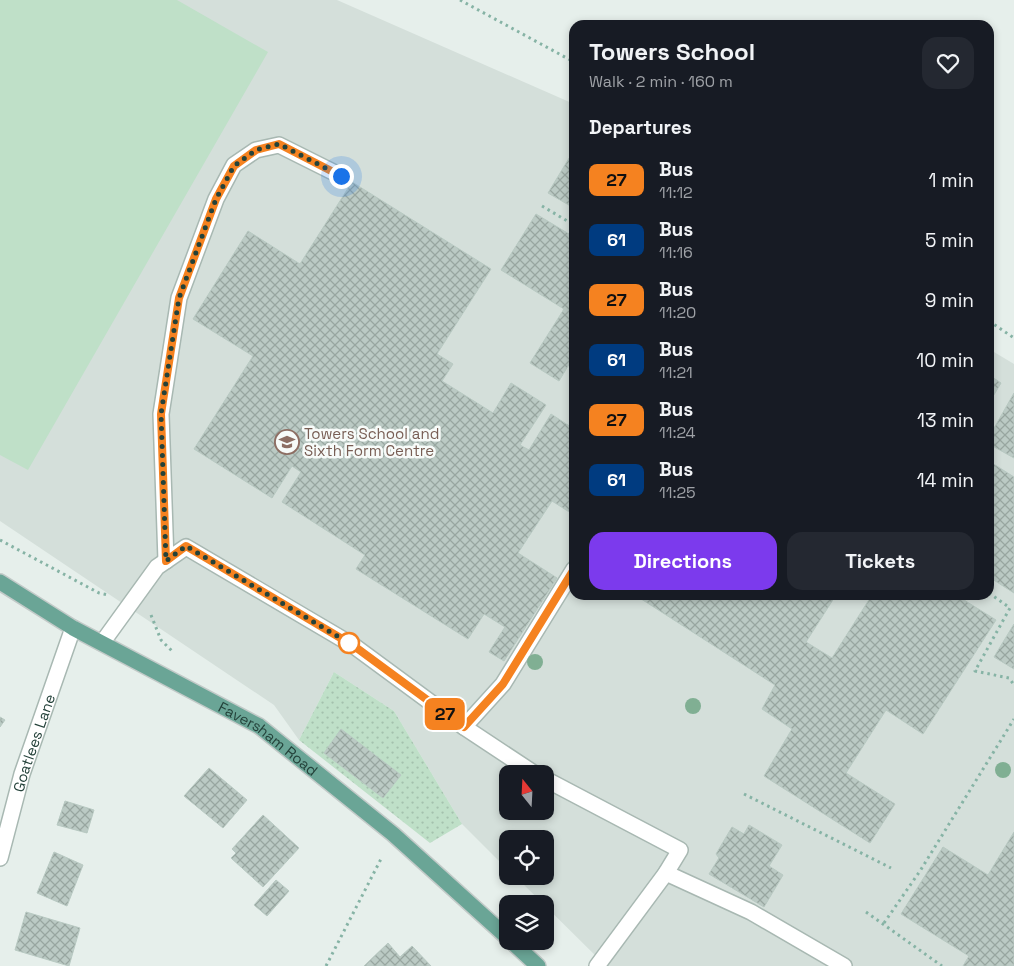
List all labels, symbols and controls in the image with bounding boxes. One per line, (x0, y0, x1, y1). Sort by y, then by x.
text: Towers School (589, 36, 755, 67)
button: heart (922, 37, 974, 89)
text: Walk · 2 min · 160 m (589, 71, 733, 92)
text: Departures (589, 115, 692, 140)
text: Bus (659, 157, 693, 182)
your location (329, 164, 354, 189)
text: 27 (606, 168, 627, 191)
text: 1 min (929, 168, 974, 193)
text: 11:12 (659, 182, 693, 203)
text: Bus (659, 217, 693, 242)
text: 61 (607, 228, 626, 251)
text: 5 min (925, 228, 974, 253)
text: 11:16 (659, 242, 693, 263)
text: Bus (659, 277, 693, 302)
text: 27 (606, 288, 627, 311)
text: 9 min (925, 288, 974, 313)
text: 11:20 (659, 302, 696, 323)
text: Bus (659, 337, 693, 362)
text: 61 (607, 348, 626, 371)
text: 10 min (916, 348, 974, 373)
text: 11:21 (659, 362, 693, 383)
text: Bus (659, 397, 693, 422)
text: 27 (606, 408, 627, 431)
text: 13 min (917, 408, 974, 433)
text: 11:24 (659, 422, 696, 443)
place label: Towers School and Sixth Form Centre (304, 424, 439, 460)
school or university icon: Towers School and Sixth Form Centre (274, 429, 300, 455)
text: Bus (659, 457, 693, 482)
text: 61 (607, 468, 626, 491)
text: 14 min (917, 468, 974, 493)
text: 11:25 (659, 482, 696, 503)
button: Directions (589, 532, 777, 590)
button: Tickets (787, 532, 974, 590)
unlabelled marker (338, 632, 360, 654)
street label: Goatlees Lane (8, 691, 59, 794)
street label: Faversham Road (215, 697, 322, 779)
line badge: 27 (422, 698, 468, 730)
text: 27 (435, 702, 455, 725)
north arrow (499, 765, 554, 820)
map controls (499, 765, 554, 950)
button: locate (499, 830, 554, 885)
button: layers (499, 895, 554, 950)

